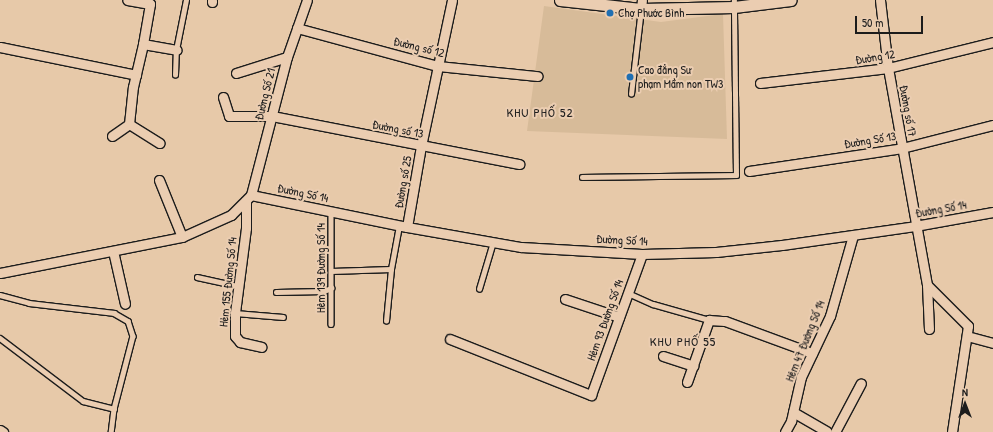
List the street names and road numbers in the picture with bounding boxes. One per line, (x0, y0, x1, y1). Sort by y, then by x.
street label: Đường số 12 (392, 34, 446, 60)
street label: Đường 12 (854, 47, 896, 67)
street label: Đường Số 21 (252, 67, 278, 121)
street label: Đường số 17 (896, 84, 920, 138)
street label: Đường số 13 (371, 117, 425, 141)
street label: Đường Số 13 (843, 129, 897, 151)
street label: Đường số 25 (391, 155, 415, 209)
street label: Đường Số 14 (276, 181, 330, 205)
street label: Đường Số 14 (914, 197, 968, 221)
street label: Hẻm 139 Đường Số 14 (314, 223, 328, 313)
street label: Đường Số 14 (596, 231, 648, 249)
street label: Hẻm 155 Đường Số 14 (216, 236, 240, 328)
street label: Hẻm 93 Đường Số 14 (584, 277, 626, 363)
street label: Hẻm 47 Đường Số 14 (782, 298, 828, 384)

